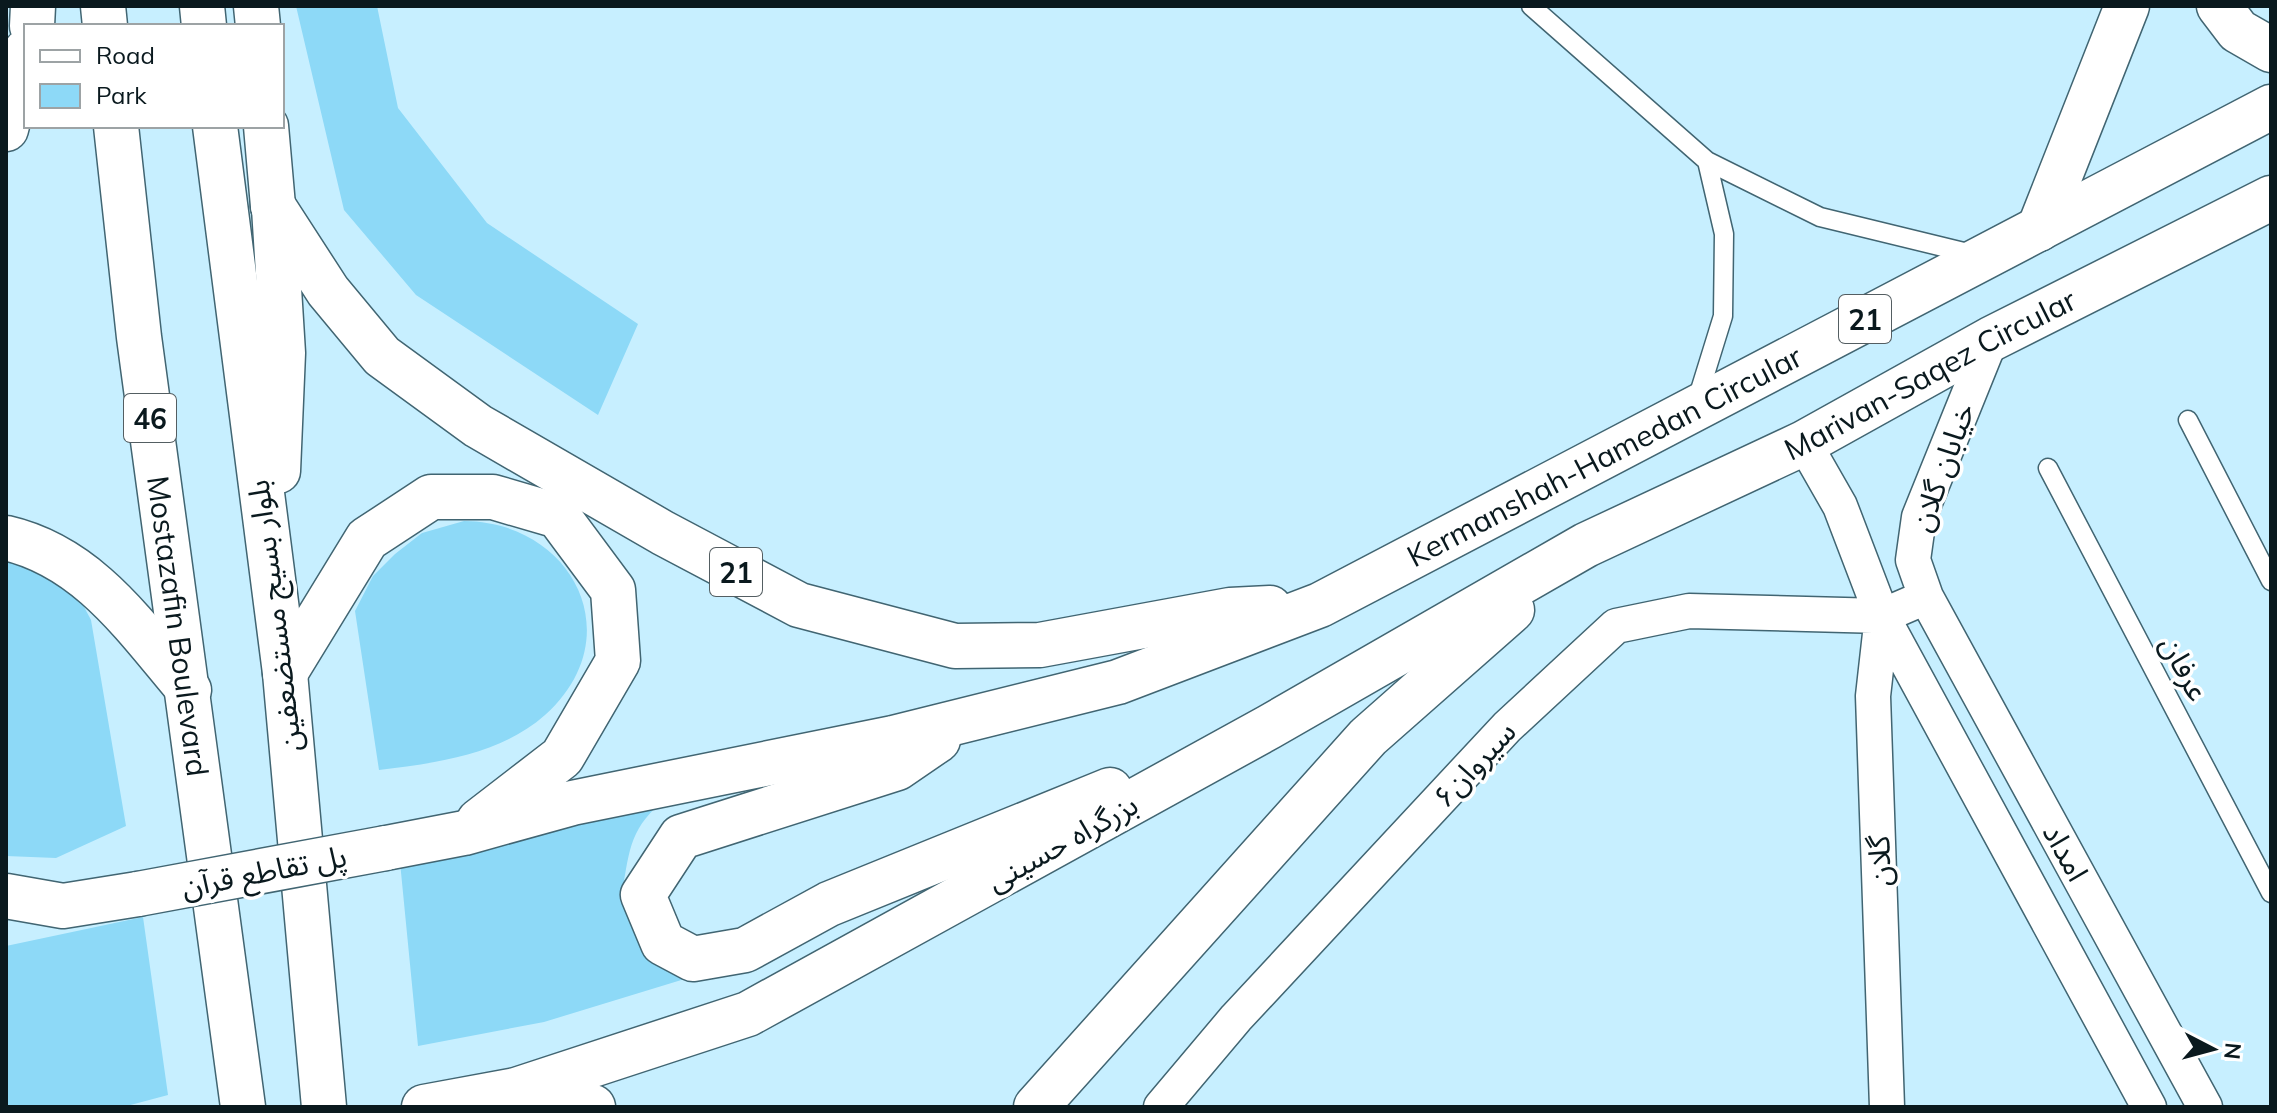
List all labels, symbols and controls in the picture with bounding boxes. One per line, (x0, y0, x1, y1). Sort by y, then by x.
legend (24, 24, 284, 128)
text: Road (96, 40, 155, 70)
text: Park (96, 80, 147, 110)
street label: Marivan-Saqez Circular (1778, 280, 2082, 469)
road number: 21 (1839, 295, 1891, 343)
street label: Kermanshah-Hamedan Circular (1400, 337, 1808, 575)
road number: 46 (124, 394, 176, 442)
street label: خیابان گلان (1901, 398, 1983, 536)
street label: Mostazafin Boulevard (139, 474, 217, 779)
street label: بلوار بسیج مستضعفین (238, 477, 314, 754)
road number: 21 (710, 548, 762, 596)
street label: عرفان (2152, 629, 2218, 707)
street label: سیروان۶ (1424, 713, 1524, 815)
street label: بزرگراه حسینی (980, 785, 1144, 899)
street label: امداد (2035, 816, 2097, 888)
street label: گلان (1859, 834, 1899, 887)
street label: پل تقاطع قرآن (178, 836, 351, 910)
north arrow (2173, 1009, 2253, 1089)
text: N (2218, 1041, 2248, 1061)

